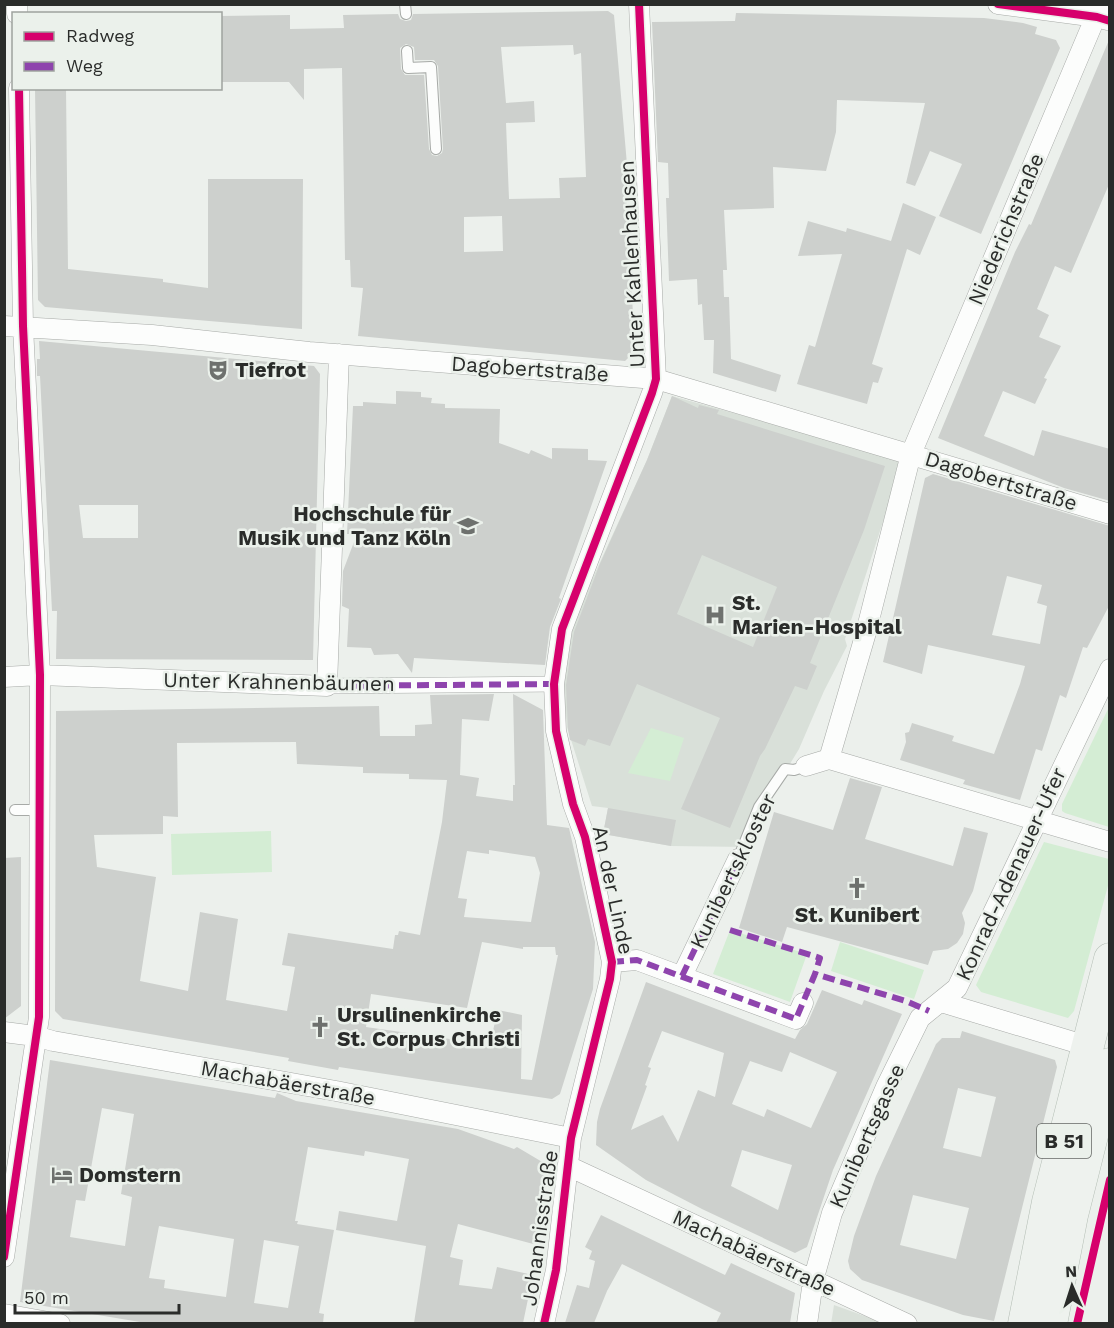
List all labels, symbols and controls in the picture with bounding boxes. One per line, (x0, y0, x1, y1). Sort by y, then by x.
legend (12, 12, 222, 90)
text: Radweg (66, 25, 135, 46)
text: Weg (66, 55, 103, 76)
street label: Niederichstraße (962, 149, 1049, 308)
street label: Unter Kahlenhausen (614, 160, 649, 368)
street label: Dagobertstraße (450, 351, 610, 386)
place label: Tiefrot (235, 357, 306, 382)
theatre icon: Tiefrot (206, 358, 230, 382)
street label: Dagobertstraße (922, 445, 1080, 516)
place label: Hochschule für Musik und Tanz Köln (238, 501, 451, 550)
school or university icon: Hochschule für Musik und Tanz Köln (456, 514, 480, 538)
place label: St. Marien-Hospital (732, 590, 902, 639)
hospital icon: St. Marien-Hospital (703, 603, 727, 627)
street label: Unter Krahnenbäumen (163, 667, 395, 696)
street label: Konrad-Adenauer-Ufer (950, 763, 1071, 984)
street label: Kunibertskloster (684, 789, 781, 952)
street label: An der Linde (588, 823, 639, 957)
church icon: St. Kunibert (845, 876, 869, 900)
place label: St. Kunibert (795, 902, 919, 927)
place label: Ursulinenkirche St. Corpus Christi (337, 1002, 520, 1051)
church icon: Ursulinenkirche St. Corpus Christi (308, 1015, 332, 1039)
street label: Machabäerstraße (199, 1055, 377, 1110)
street label: Kunibertsgasse (824, 1060, 910, 1212)
road number: B 51 (1037, 1124, 1091, 1158)
street label: Johannisstraße (516, 1148, 563, 1307)
place label: Domstern (79, 1162, 181, 1187)
hotel icon: Domstern (50, 1163, 74, 1187)
street label: Machabäerstraße (669, 1204, 840, 1301)
north arrow (1042, 1256, 1102, 1316)
text: N (1065, 1262, 1078, 1281)
scale bar (15, 1277, 178, 1315)
text: 50 m (24, 1287, 69, 1308)

